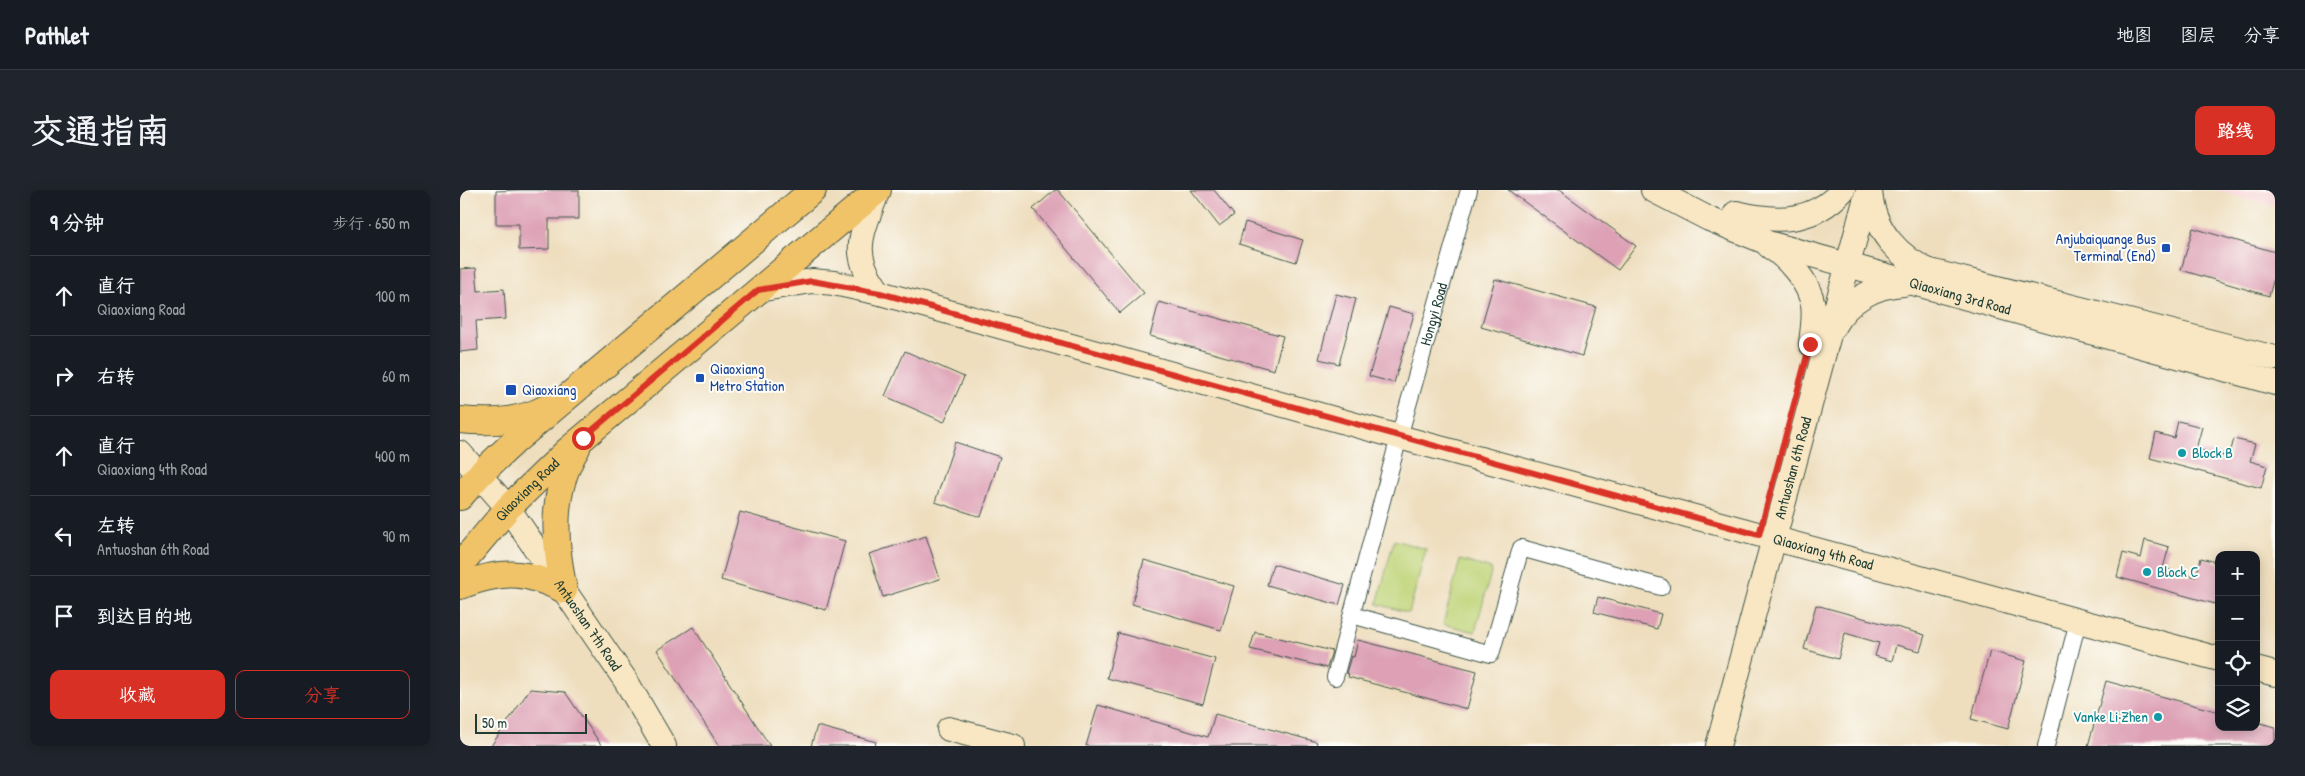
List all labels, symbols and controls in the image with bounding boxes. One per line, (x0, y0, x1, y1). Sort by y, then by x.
text: Pathlet (25, 19, 88, 51)
text: 地图 (2116, 22, 2152, 47)
text: 图层 (2180, 22, 2216, 47)
text: 分享 (2244, 22, 2280, 47)
button: 路线 (2195, 106, 2275, 155)
text: 交通指南 (30, 107, 170, 154)
text: 9 分钟 (50, 208, 105, 237)
text: 步行 · 650 m (333, 212, 410, 234)
place label: Anjubaiquange Bus Terminal (End) (2056, 228, 2156, 266)
marker: Anjubaiquange Bus Terminal (End) (2160, 242, 2172, 254)
text: 直行 (97, 272, 135, 298)
street label: Qiaoxiang 3rd Road (1907, 272, 2013, 320)
street label: Hongyi Road (1414, 280, 1452, 348)
icon: ahead (50, 282, 78, 310)
text: 100 m (375, 285, 410, 307)
text: Qiaoxiang Road (97, 298, 185, 320)
route end (1799, 333, 1822, 356)
place label: Qiaoxiang Metro Station (710, 358, 785, 396)
icon: right (50, 362, 78, 390)
text: 右转 (97, 363, 135, 389)
text: 60 m (382, 365, 410, 387)
marker: Qiaoxiang Metro Station (694, 372, 706, 384)
place label: Qiaoxiang (522, 379, 577, 400)
marker: Qiaoxiang (504, 383, 518, 397)
street label: Antuoshan 6th Road (1769, 414, 1816, 521)
route start (572, 427, 595, 450)
text: 直行 (97, 432, 135, 458)
icon: ahead (50, 442, 78, 470)
place label: Block B (2192, 442, 2233, 463)
text: 400 m (375, 445, 410, 467)
marker: Block B (2176, 447, 2188, 459)
street label: Qiaoxiang Road (490, 453, 564, 526)
text: Qiaoxiang 4th Road (97, 458, 207, 480)
text: 左转 (97, 512, 135, 538)
icon: left (50, 522, 78, 550)
text: 90 m (382, 525, 410, 547)
street label: Qiaoxiang 4th Road (1771, 528, 1876, 575)
text: Antuoshan 6th Road (97, 538, 209, 560)
map controls (2215, 551, 2260, 731)
button: + (2215, 551, 2260, 596)
place label: Block C (2157, 561, 2198, 582)
marker: Block C (2141, 566, 2153, 578)
street label: Antuoshan 7th Road (550, 575, 627, 675)
button: − (2215, 596, 2260, 641)
icon: arrive (50, 602, 78, 630)
text: 到达目的地 (97, 603, 192, 629)
button: locate (2215, 641, 2260, 686)
button: 收藏 (50, 670, 225, 719)
button: 分享 (235, 670, 410, 719)
button: layers (2215, 686, 2260, 731)
place label: Vanke Li·Zhen (2073, 706, 2148, 727)
scale bar (475, 711, 588, 734)
marker: Vanke Li·Zhen (2152, 711, 2164, 723)
text: 50 m (482, 713, 507, 732)

